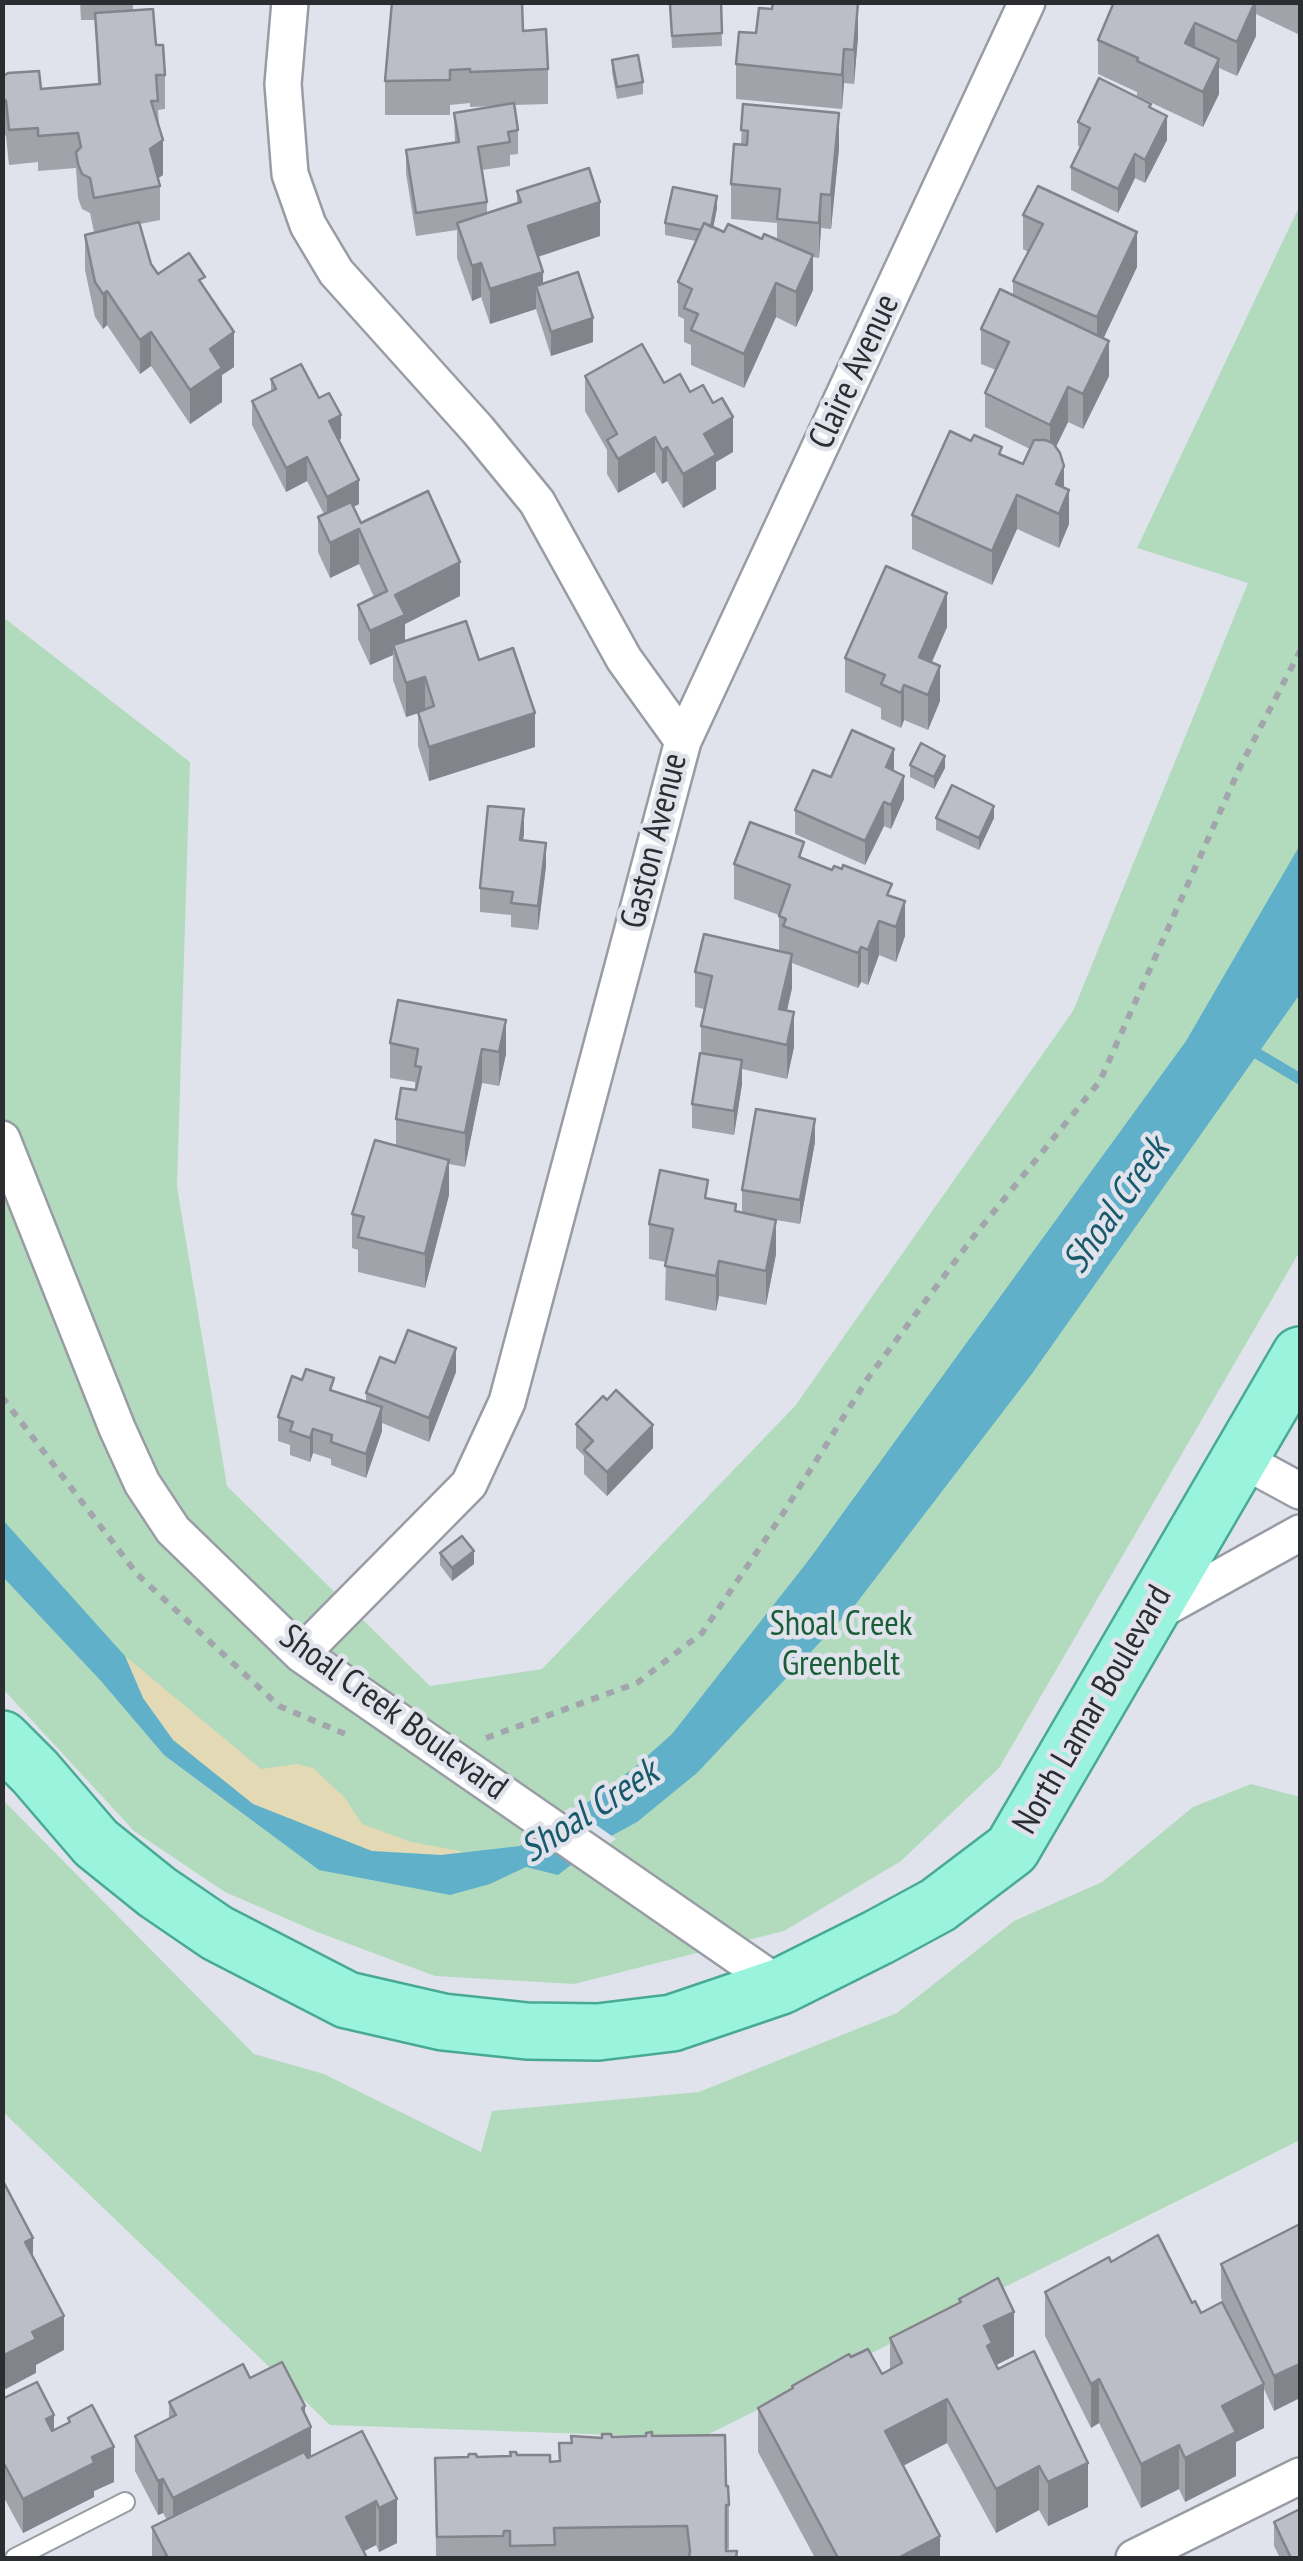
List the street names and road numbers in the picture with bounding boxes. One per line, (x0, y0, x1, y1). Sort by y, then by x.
street label: Claire Avenue (801, 288, 909, 456)
street label: Gaston Avenue (613, 749, 697, 933)
street label: North Lamar Boulevard (1005, 1578, 1181, 1842)
street label: Shoal Creek Boulevard (271, 1616, 515, 1810)

